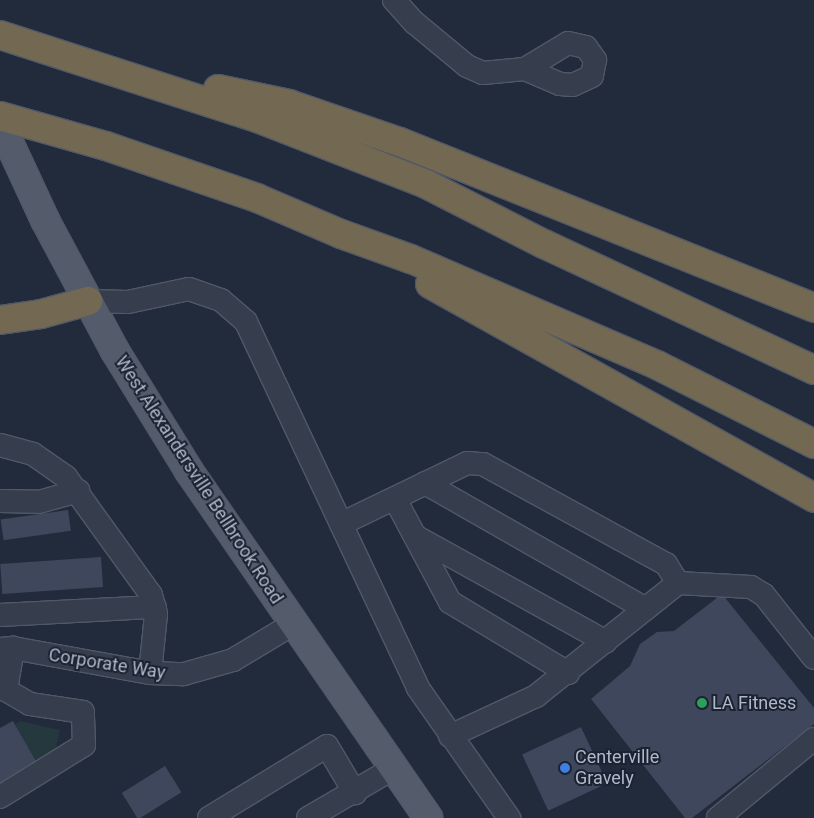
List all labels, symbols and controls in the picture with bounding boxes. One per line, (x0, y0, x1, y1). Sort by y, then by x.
street label: West Alexandersville Bellbrook Road (111, 352, 287, 608)
street label: Corporate Way (47, 644, 167, 684)
place label: LA Fitness (712, 692, 796, 714)
marker: LA Fitness (696, 697, 708, 709)
place label: Centerville Gravely (575, 747, 659, 790)
marker: Centerville Gravely (559, 762, 571, 774)

